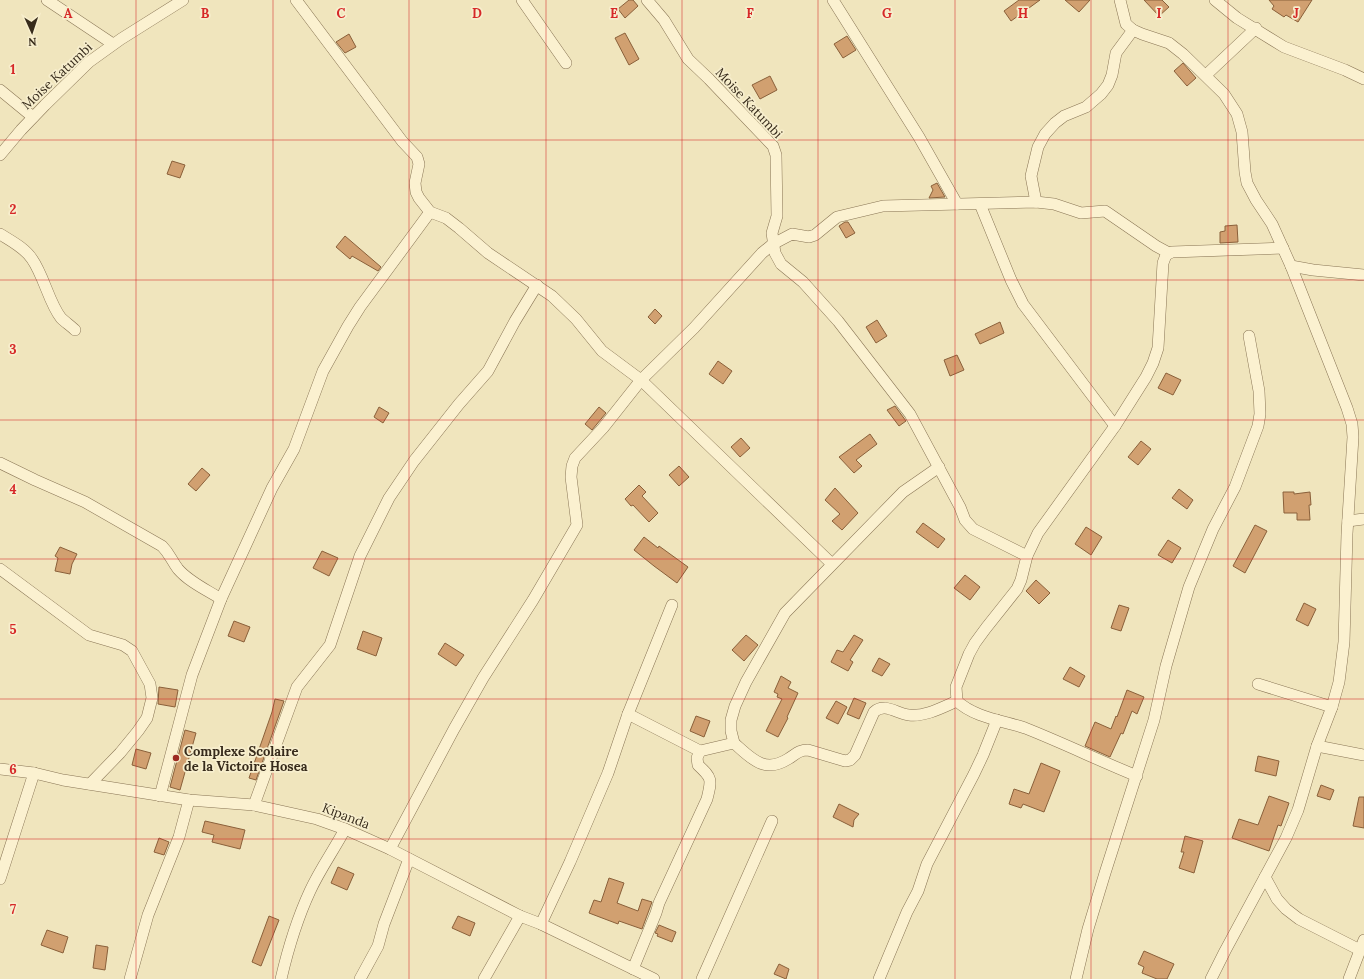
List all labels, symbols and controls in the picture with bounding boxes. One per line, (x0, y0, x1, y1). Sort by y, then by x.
text: A (64, 5, 73, 22)
text: B (201, 5, 210, 22)
text: C (337, 5, 346, 22)
text: D (472, 5, 482, 22)
text: E (610, 5, 618, 22)
text: F (746, 5, 754, 22)
text: G (882, 5, 892, 22)
text: H (1018, 5, 1028, 22)
text: I (1156, 5, 1162, 22)
text: J (1293, 5, 1299, 22)
north arrow (12, 12, 52, 52)
text: N (27, 35, 37, 49)
street label: Moise Katumbi (18, 39, 96, 113)
text: 1 (10, 61, 16, 78)
street label: Moise Katumbi (712, 64, 786, 142)
text: 2 (10, 201, 17, 218)
text: 3 (9, 341, 17, 358)
text: 4 (9, 481, 17, 498)
text: 5 (9, 621, 17, 638)
place label: Complexe Scolaire de la Victoire Hosea (184, 743, 308, 775)
marker: Complexe Scolaire de la Victoire Hosea (171, 753, 181, 763)
text: 6 (9, 761, 17, 778)
street label: Kipanda (320, 799, 372, 833)
text: 7 (10, 901, 16, 918)

